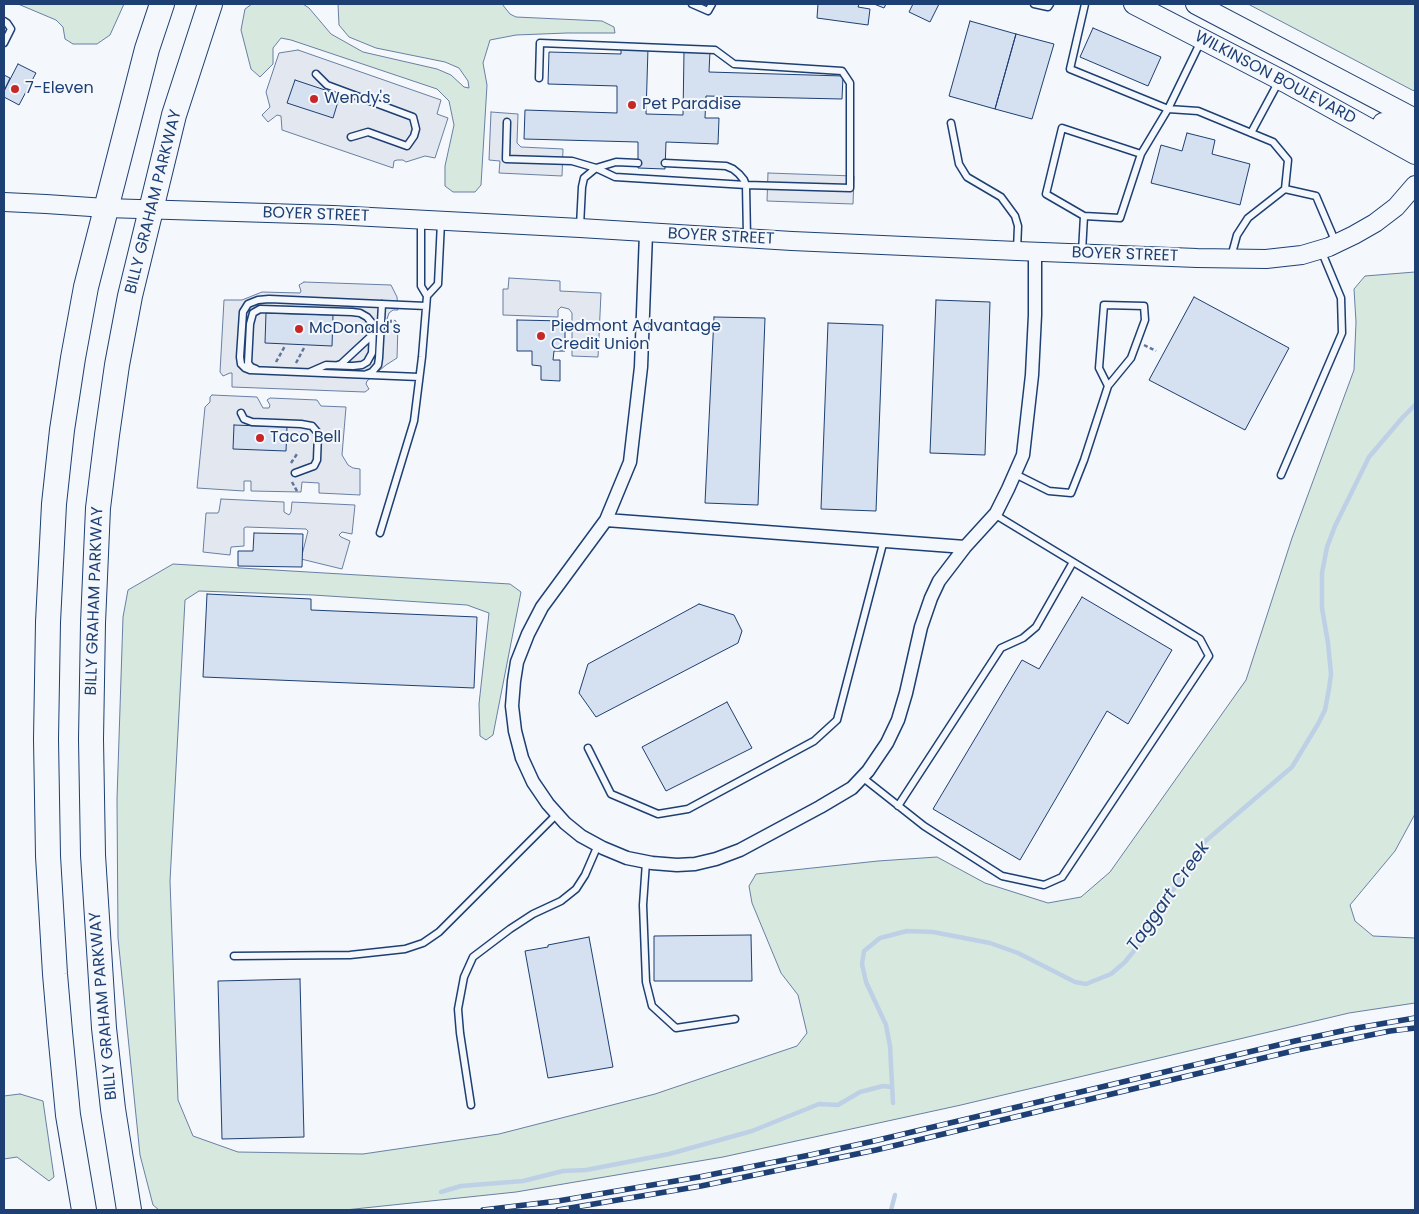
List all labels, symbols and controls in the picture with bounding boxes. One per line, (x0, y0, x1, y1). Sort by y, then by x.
street label: WILKINSON BOULEVARD (1191, 27, 1359, 129)
place label: 7-Eleven (25, 79, 94, 99)
marker: 7-Eleven (9, 83, 21, 95)
place label: Wendy's (324, 89, 390, 109)
marker: Wendy's (308, 93, 320, 105)
place label: Pet Paradise (642, 95, 741, 115)
marker: Pet Paradise (626, 99, 638, 111)
street label: BILLY GRAHAM PARKWAY (122, 108, 186, 296)
street label: BOYER STREET (262, 204, 370, 226)
street label: BOYER STREET (667, 225, 775, 249)
street label: BOYER STREET (1071, 244, 1179, 266)
place label: Piedmont Advantage Credit Union (551, 317, 721, 355)
place label: McDonald's (309, 319, 401, 339)
marker: McDonald's (293, 323, 305, 335)
marker: Piedmont Advantage Credit Union (535, 330, 547, 342)
place label: Taco Bell (270, 428, 341, 448)
marker: Taco Bell (254, 432, 266, 444)
street label: BILLY GRAHAM PARKWAY (82, 506, 108, 696)
water label: Taggart Creek (1123, 838, 1215, 956)
street label: BILLY GRAHAM PARKWAY (86, 911, 122, 1101)

